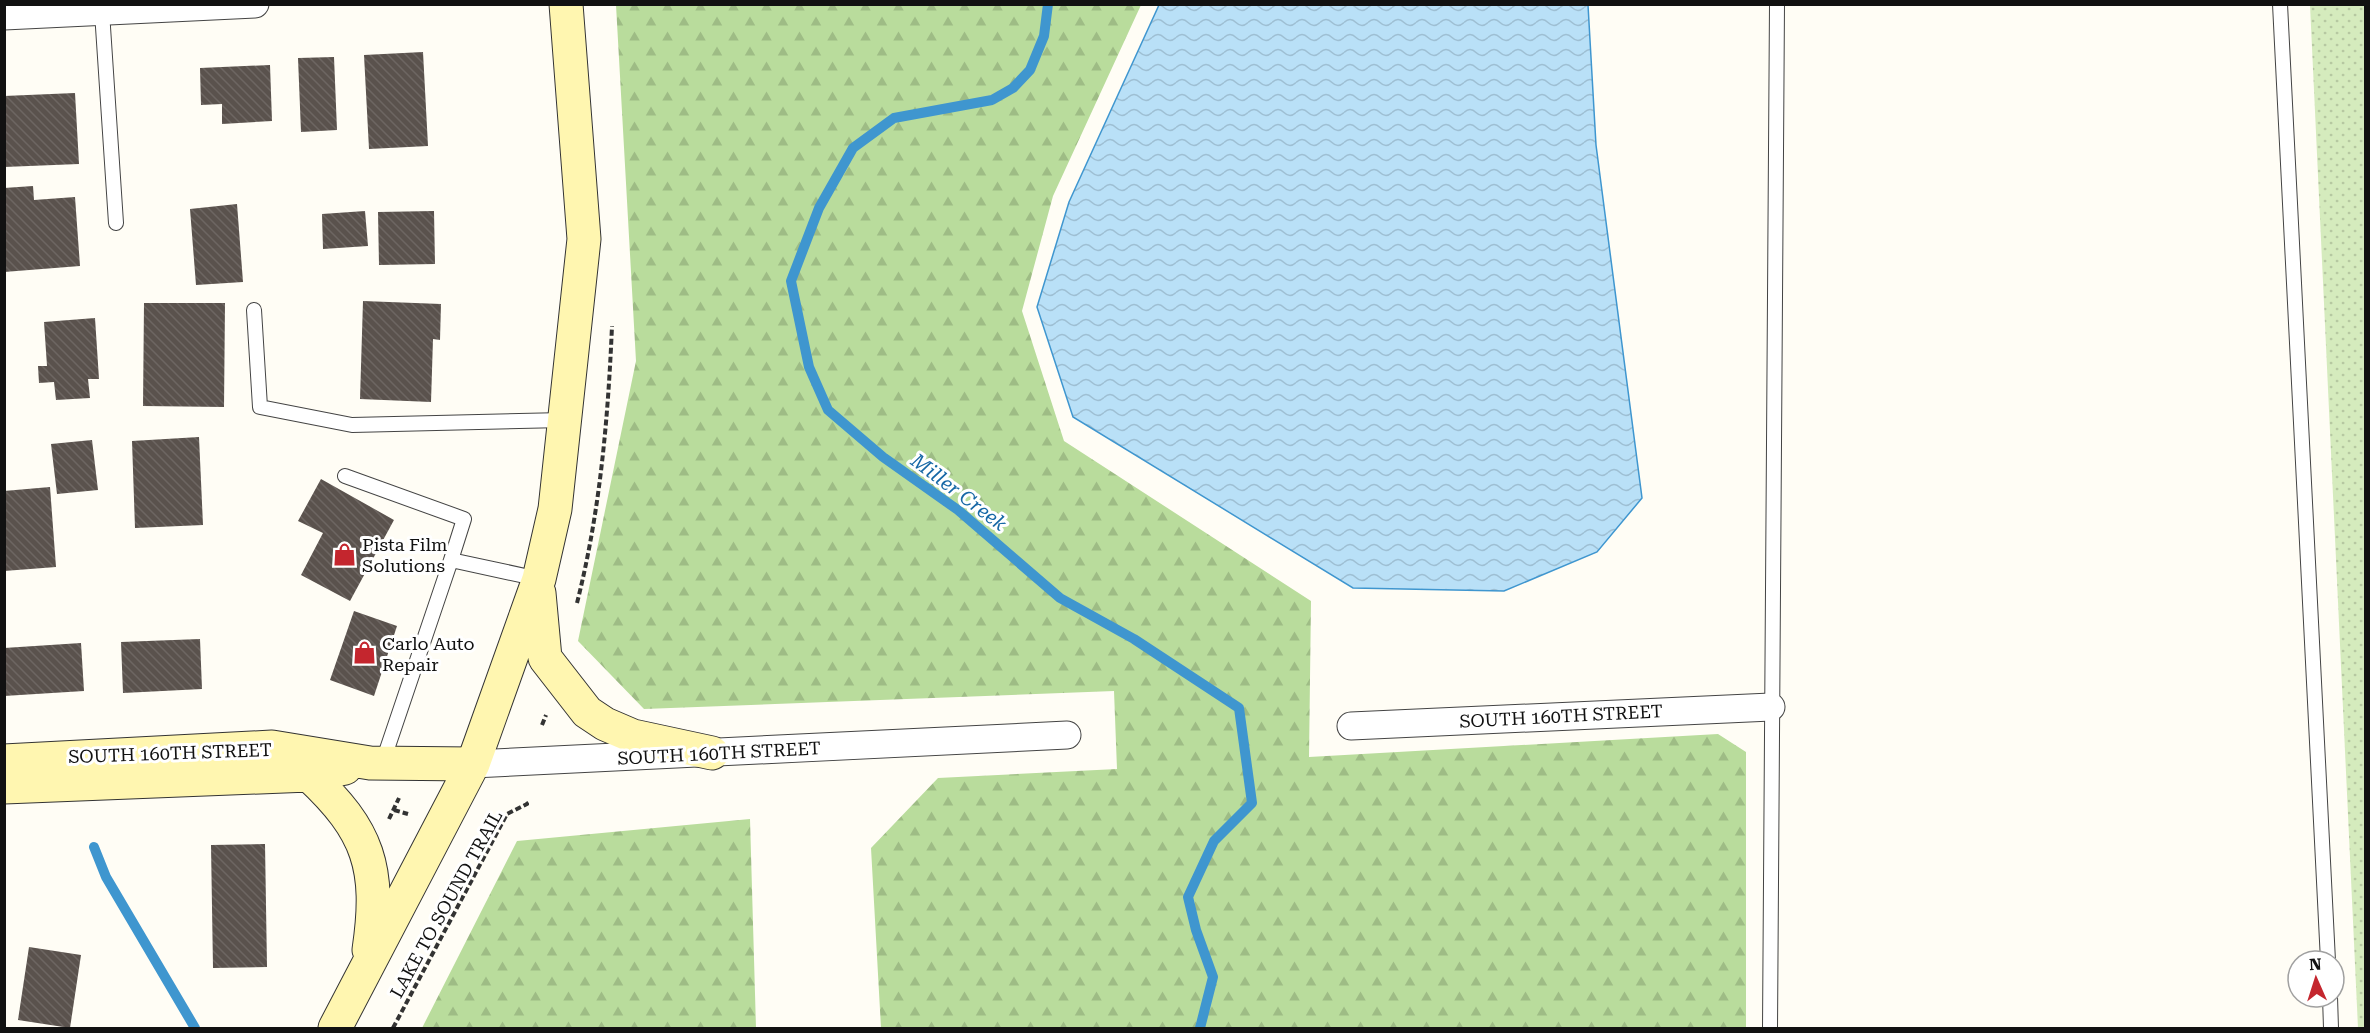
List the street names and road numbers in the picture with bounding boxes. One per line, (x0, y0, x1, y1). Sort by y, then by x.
street label: SOUTH 160TH STREET (1459, 700, 1663, 732)
street label: SOUTH 160TH STREET (617, 737, 821, 769)
street label: SOUTH 160TH STREET (68, 739, 272, 767)
street label: LAKE TO SOUND TRAIL (386, 806, 506, 1002)

